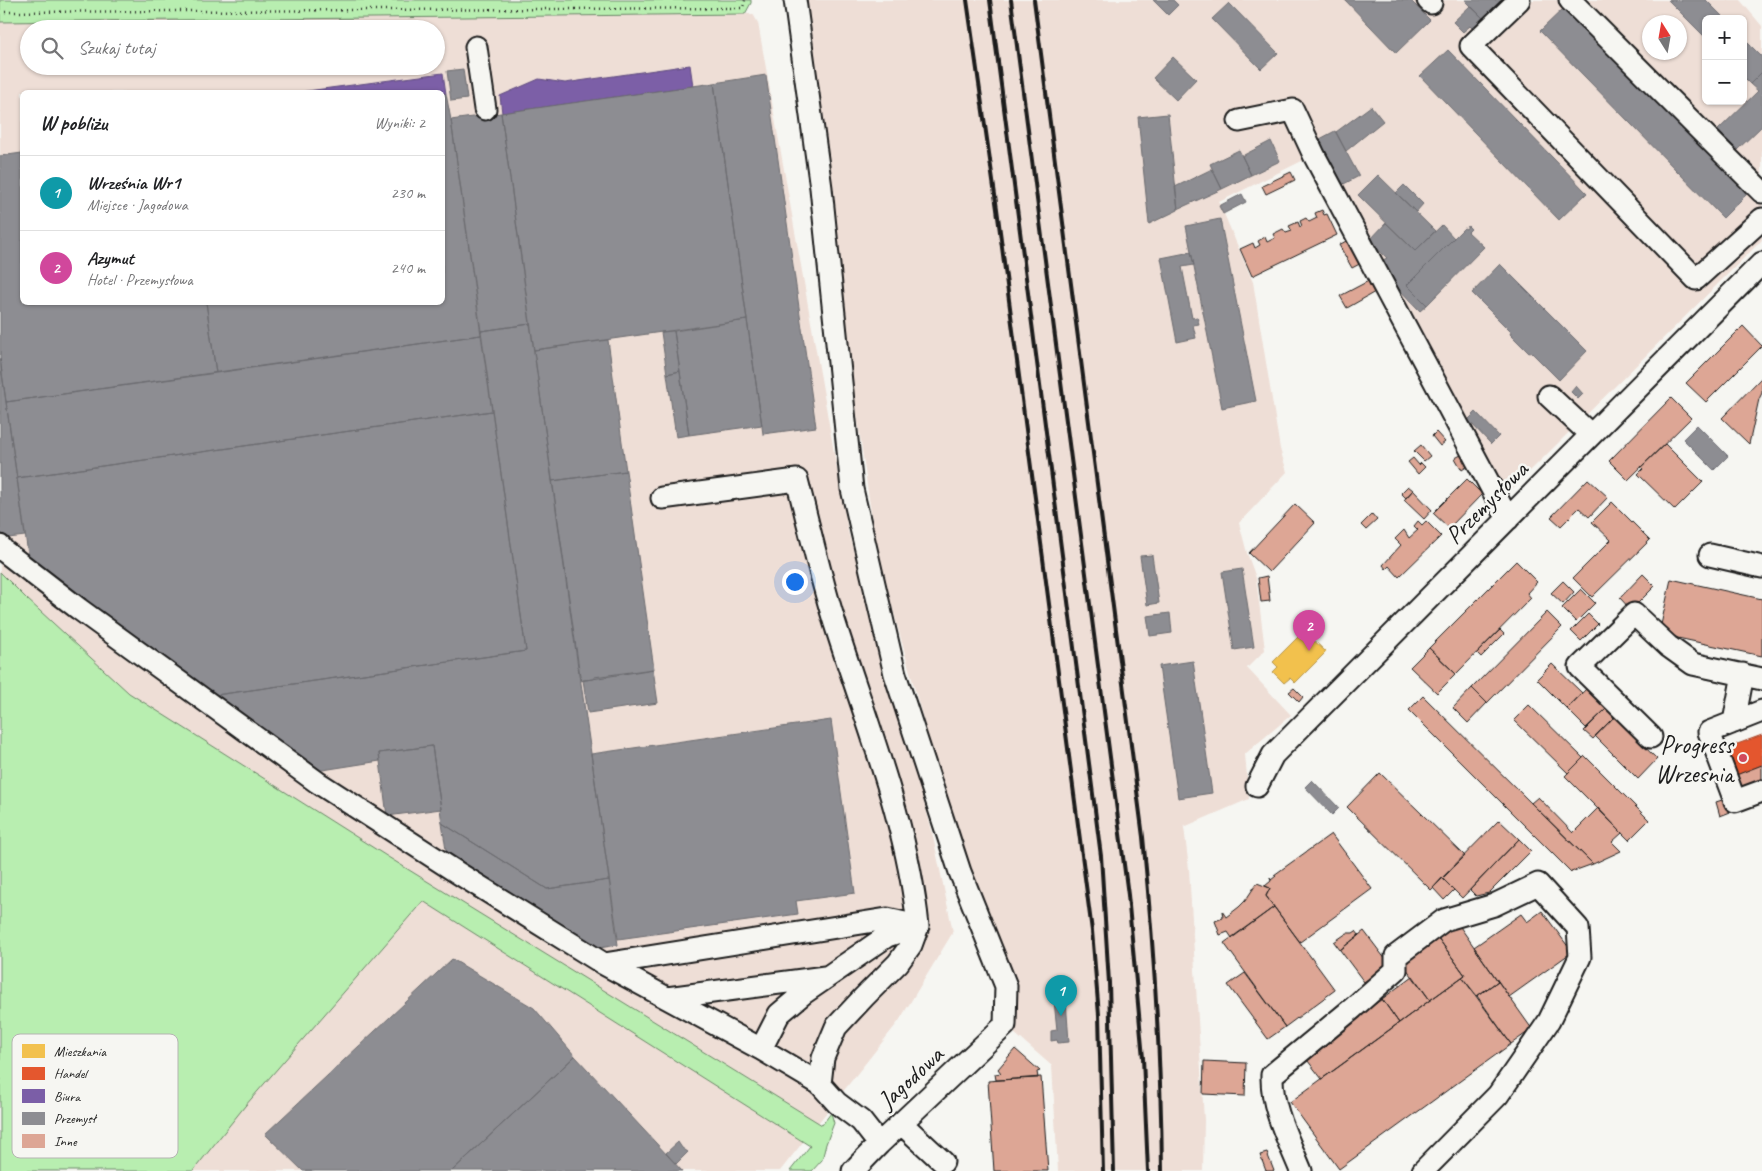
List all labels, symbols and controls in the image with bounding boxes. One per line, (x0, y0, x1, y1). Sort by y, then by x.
north arrow (1642, 15, 1687, 60)
map controls (1702, 15, 1747, 105)
button: + (1702, 15, 1747, 60)
search box (20, 20, 445, 75)
icon: search (38, 34, 66, 62)
text: Szukaj tutaj (78, 36, 155, 60)
button: − (1702, 60, 1747, 105)
text: W pobliżu (40, 110, 107, 136)
text: Wyniki: 2 (374, 113, 425, 133)
text: Września Wr1 (87, 171, 180, 195)
text: 1 (52, 183, 60, 203)
text: 230 m (391, 183, 425, 203)
text: Miejsce · Jagodowa (87, 195, 188, 215)
text: Azymut (87, 246, 134, 270)
text: 2 (52, 258, 60, 278)
text: 240 m (391, 258, 425, 278)
text: Hotel · Przemysłowa (87, 270, 193, 290)
street label: Przemysłowa (1438, 453, 1536, 551)
your location (782, 569, 808, 595)
pin: 2 (1293, 610, 1325, 651)
place label: Progress Wrzesnia (1655, 729, 1736, 790)
marker: Progress Wrzesnia (1737, 752, 1749, 764)
pin: 1 (1045, 975, 1077, 1016)
legend (12, 1034, 178, 1158)
street label: Jagodowa (870, 1038, 952, 1117)
text: Mieszkania (54, 1043, 107, 1060)
text: Handel (54, 1065, 89, 1082)
text: Biura (54, 1088, 81, 1105)
text: Przemysł (54, 1110, 98, 1127)
text: Inne (54, 1133, 78, 1150)

